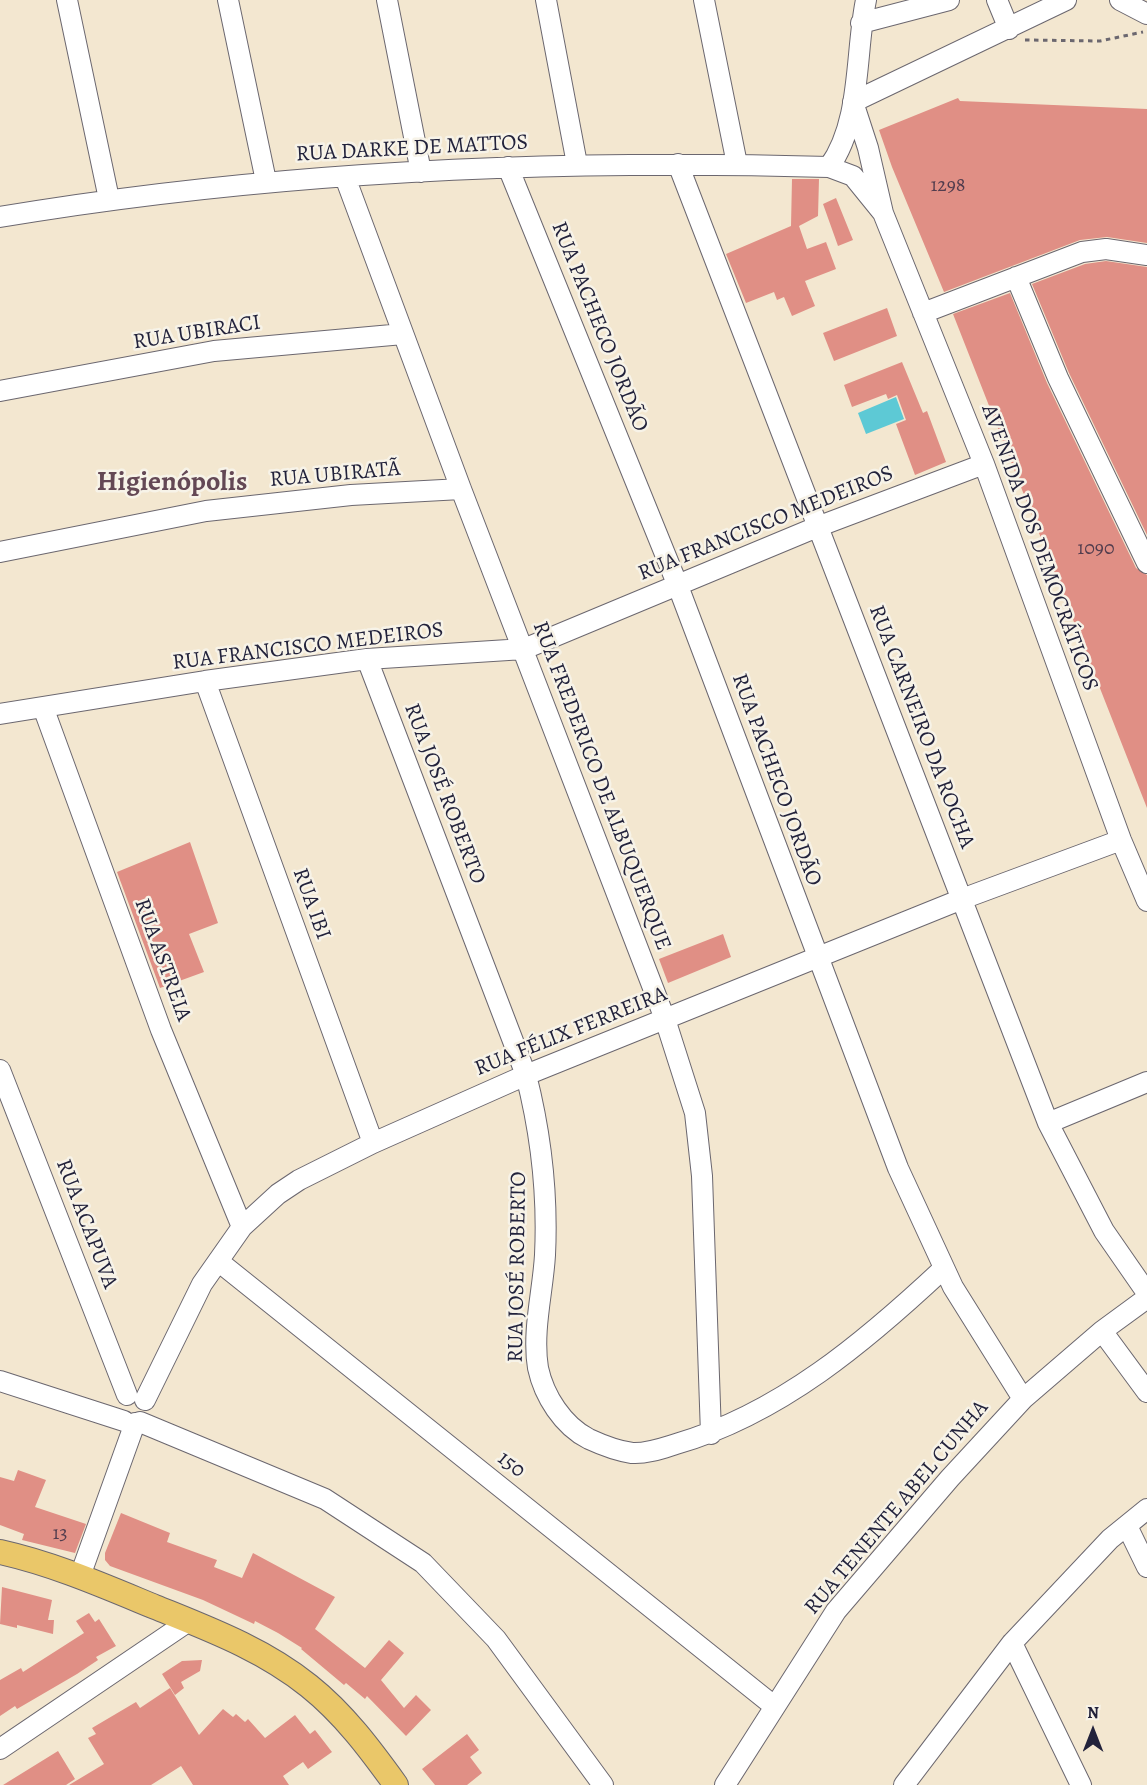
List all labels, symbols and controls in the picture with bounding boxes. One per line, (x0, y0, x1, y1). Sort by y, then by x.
street label: RUA DARKE DE MATTOS (295, 130, 529, 168)
house number: 1298 (930, 174, 966, 198)
street label: RUA PACHECO JORDÃO (545, 218, 653, 436)
street label: RUA UBIRACI (131, 310, 263, 356)
street label: AVENIDA DOS DEMOCRÁTICOS (975, 401, 1103, 695)
street label: RUA UBIRATÃ (269, 456, 401, 494)
street label: RUA FRANCISCO MEDEIROS (635, 461, 897, 587)
district label: Higienópolis (97, 466, 247, 500)
house number: 1090 (1077, 537, 1115, 561)
street label: RUA CARNEIRO DA ROCHA (862, 602, 980, 852)
street label: RUA FRANCISCO MEDEIROS (171, 617, 445, 677)
street label: RUA FREDERICO DE ALBUQUERQUE (526, 618, 676, 954)
street label: RUA PACHECO JORDÃO (725, 670, 827, 890)
street label: RUA JOSÉ ROBERTO (397, 700, 491, 888)
street label: RUA IBI (286, 865, 336, 943)
street label: RUA ASTREIA (128, 895, 196, 1025)
street label: RUA FÉLIX FERREIRA (471, 981, 671, 1083)
street label: RUA ACAPUVA (49, 1155, 123, 1293)
street label: RUA JOSÉ ROBERTO (503, 1171, 533, 1363)
street label: RUA TENENTE ABEL CUNHA (800, 1395, 994, 1621)
street label: 150 (492, 1446, 530, 1484)
house number: 13 (52, 1522, 68, 1546)
north arrow (1063, 1701, 1123, 1761)
text: N (1087, 1702, 1099, 1724)

